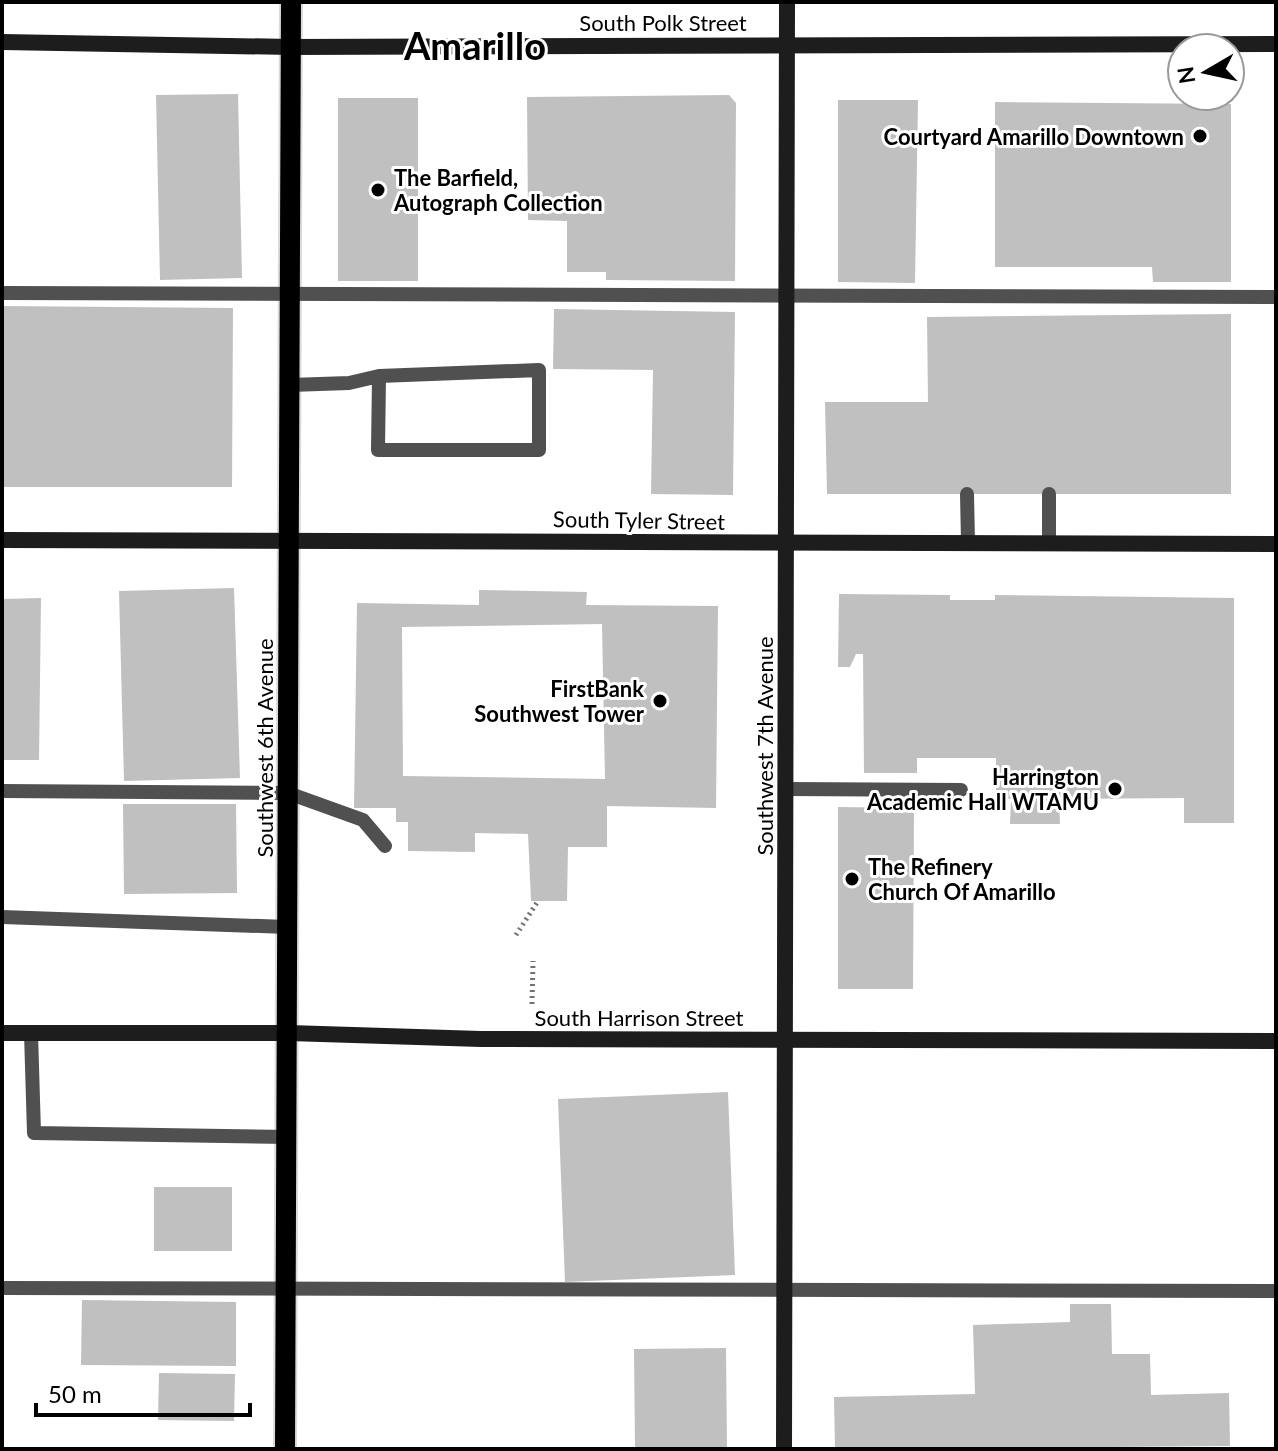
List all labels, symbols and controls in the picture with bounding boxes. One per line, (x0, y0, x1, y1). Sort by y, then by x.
street label: South Polk Street (579, 9, 747, 36)
district label: Amarillo (403, 22, 546, 68)
north arrow (1166, 32, 1246, 112)
text: N (1171, 65, 1200, 86)
place label: Courtyard Amarillo Downtown (884, 123, 1184, 150)
marker: Courtyard Amarillo Downtown (1191, 127, 1209, 145)
place label: The Barfield, Autograph Collection (393, 164, 603, 216)
marker: The Barfield, Autograph Collection (369, 181, 387, 199)
street label: South Tyler Street (553, 505, 725, 535)
street label: Southwest 7th Avenue (751, 636, 778, 856)
street label: Southwest 6th Avenue (251, 638, 278, 858)
place label: FirstBank Southwest Tower (474, 675, 645, 727)
marker: FirstBank Southwest Tower (651, 692, 669, 710)
place label: Harrington Academic Hall WTAMU (866, 763, 1099, 815)
marker: Harrington Academic Hall WTAMU (1106, 780, 1124, 798)
place label: The Refinery Church Of Amarillo (868, 853, 1056, 905)
marker: The Refinery Church Of Amarillo (843, 870, 861, 888)
street label: South Harrison Street (535, 1004, 744, 1031)
scale bar (36, 1367, 250, 1417)
text: 50 m (48, 1379, 102, 1408)

